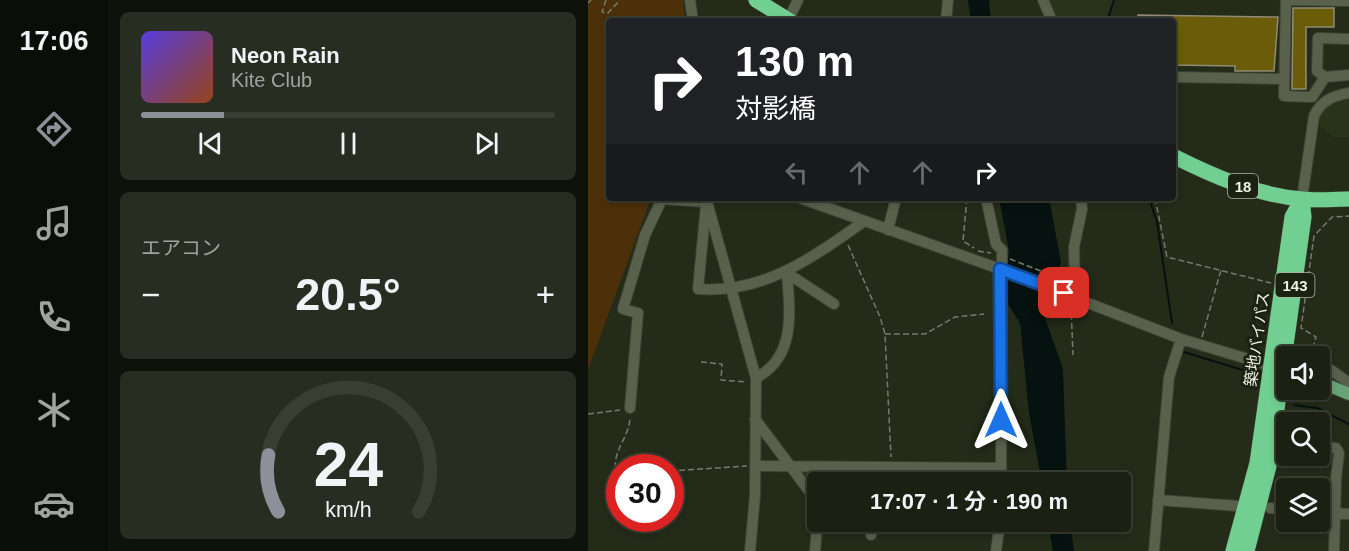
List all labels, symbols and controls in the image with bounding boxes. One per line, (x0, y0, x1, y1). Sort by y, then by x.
text: 17:06 (19, 26, 89, 56)
text: 130 m (735, 38, 854, 85)
icon: right (636, 42, 714, 120)
text: Neon Rain (231, 43, 340, 68)
text: Kite Club (231, 69, 312, 91)
text: 対影橋 (735, 94, 816, 124)
icon: directions (33, 108, 75, 150)
icon: previous (194, 127, 227, 160)
icon: pause (332, 127, 365, 160)
icon: next (470, 127, 503, 160)
icon: left (780, 156, 813, 189)
icon: ahead (843, 156, 876, 189)
icon: ahead (906, 156, 939, 189)
icon: right (969, 156, 1002, 189)
road number: 18 (1228, 174, 1258, 198)
icon: music (33, 202, 75, 244)
text: エアコン (141, 237, 221, 259)
pin (1038, 267, 1089, 318)
text: 20.5° (295, 269, 401, 320)
road number: 143 (1276, 273, 1314, 297)
text: − (141, 276, 160, 313)
text: + (536, 276, 555, 313)
icon: arrive (1047, 276, 1080, 309)
street label: 築地バイパス (1242, 290, 1272, 388)
icon: phone (33, 296, 75, 338)
map controls (1276, 346, 1330, 532)
button: sound (1276, 346, 1330, 400)
position arrow (969, 388, 1033, 452)
icon: climate (33, 389, 75, 431)
button: search (1276, 412, 1330, 466)
text: 24 (313, 430, 383, 499)
speed limit sign: 30 (606, 454, 684, 532)
button: layers (1276, 478, 1330, 532)
icon: car (33, 483, 75, 525)
text: 17:07 · 1 分 · 190 m (870, 489, 1068, 514)
text: km/h (325, 499, 371, 523)

